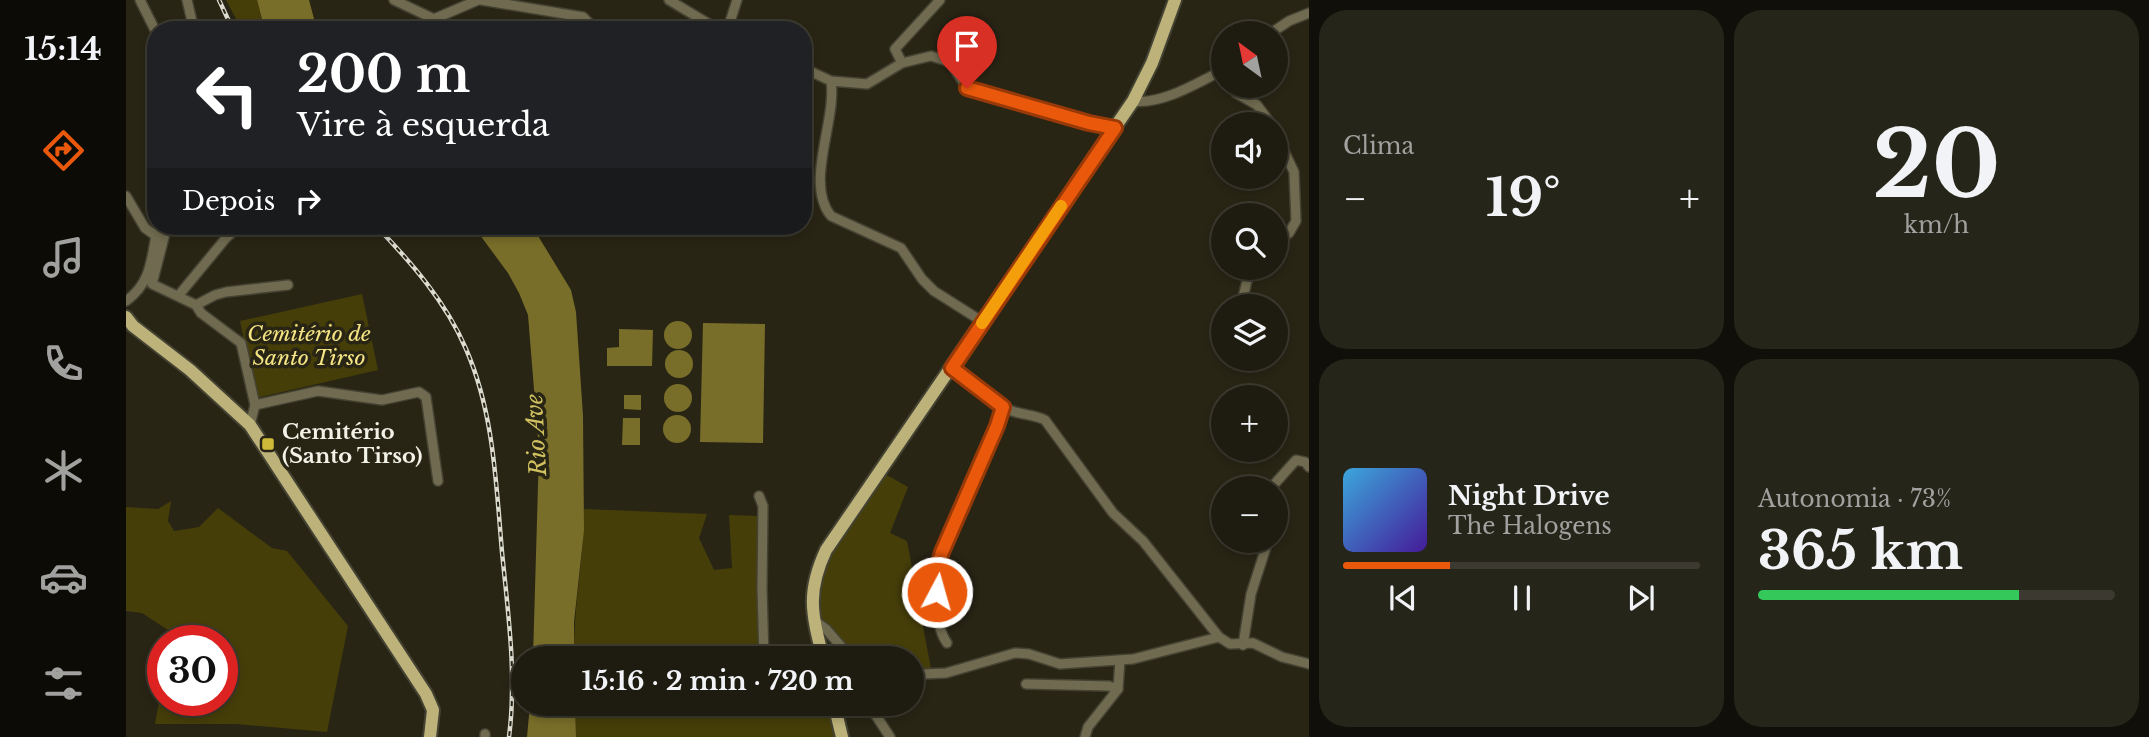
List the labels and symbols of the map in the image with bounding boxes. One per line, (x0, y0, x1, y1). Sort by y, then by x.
pin (937, 16, 997, 88)
north arrow (1211, 21, 1288, 98)
park label: Cemitério de Santo Tirso (247, 321, 371, 371)
water label: Rio Ave (520, 393, 552, 478)
place label: Cemitério (Santo Tirso) (282, 419, 422, 469)
marker: Cemitério (Santo Tirso) (260, 436, 276, 452)
position arrow (900, 555, 974, 629)
speed limit sign: 30 (147, 625, 238, 716)

